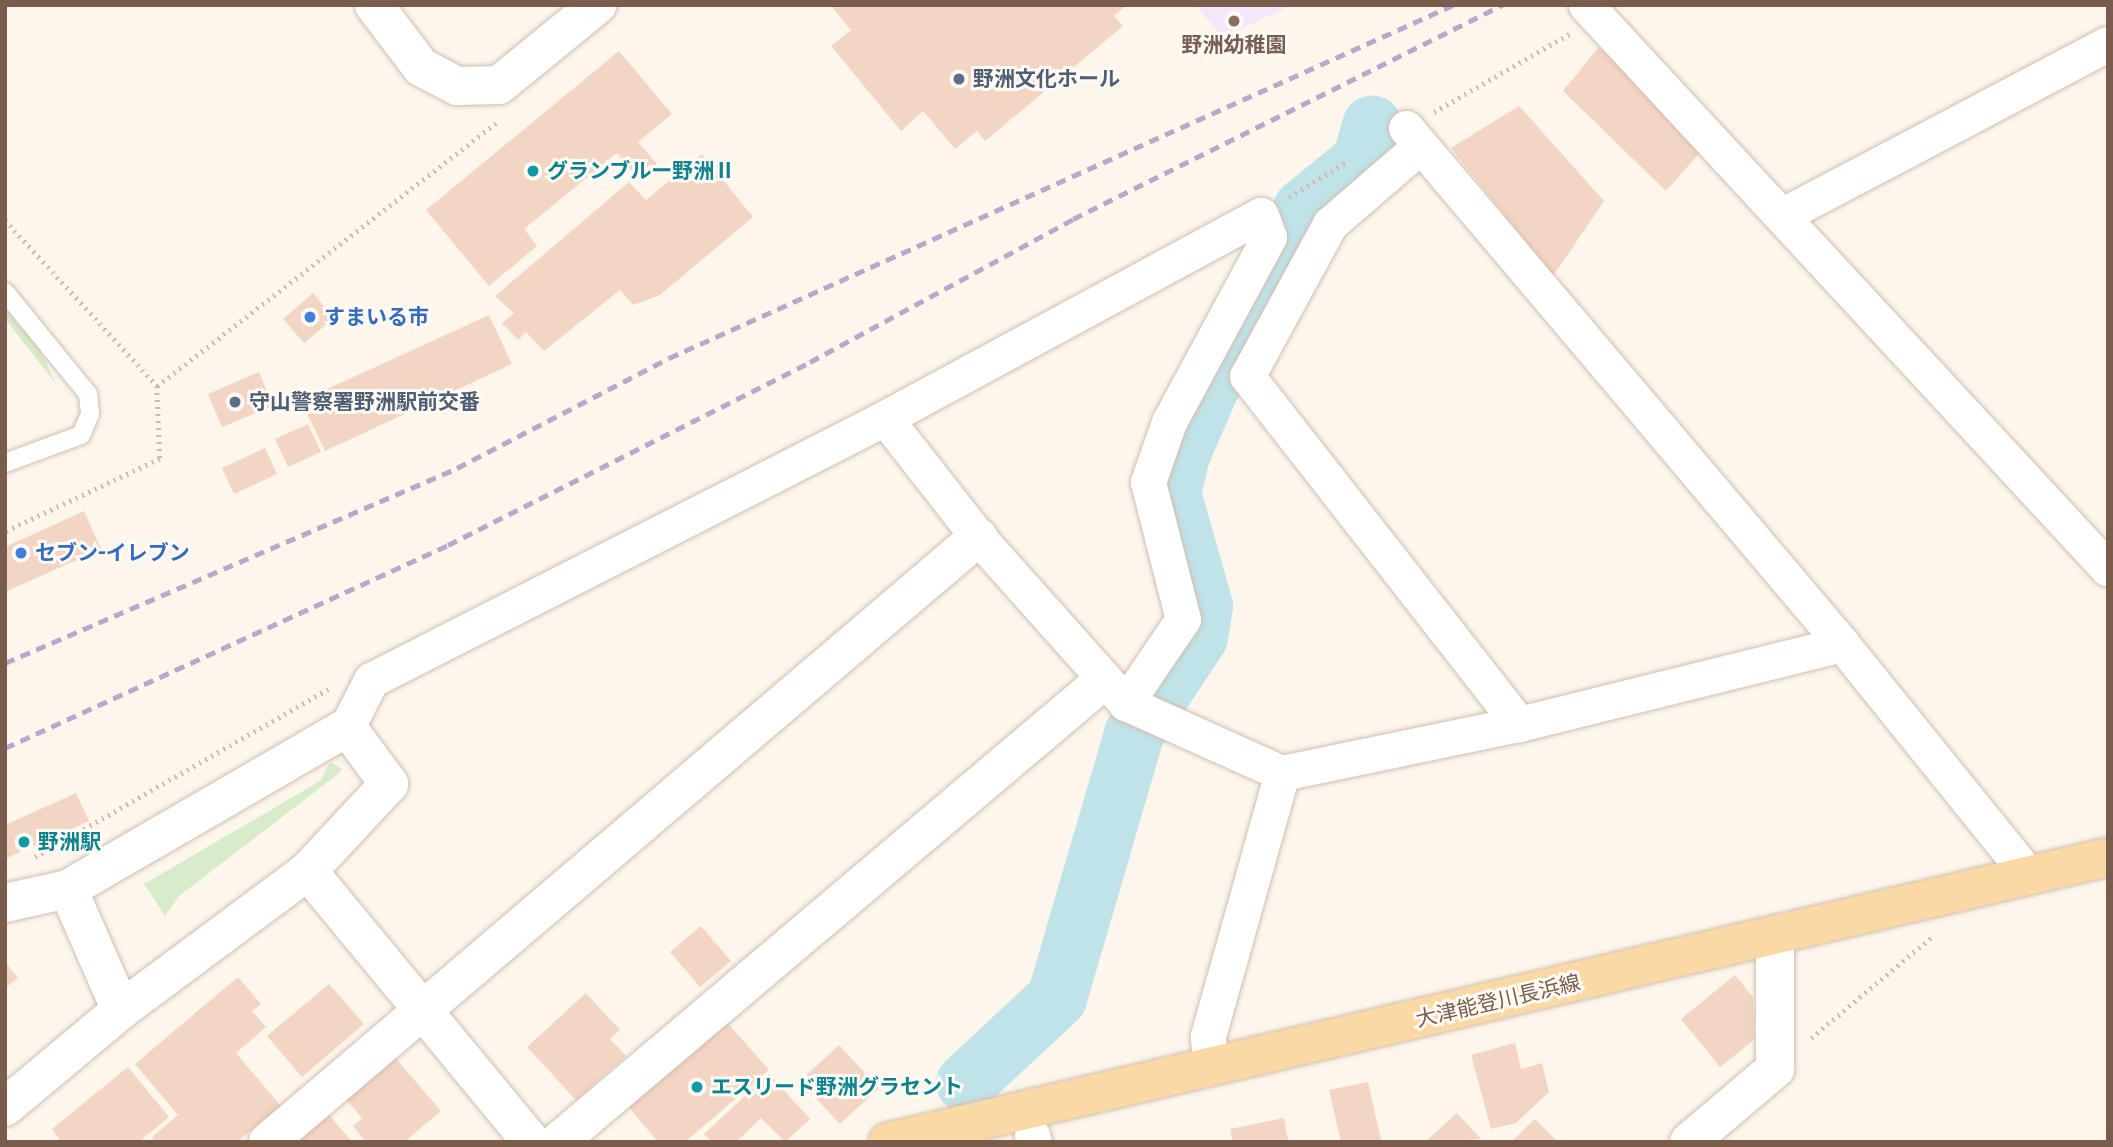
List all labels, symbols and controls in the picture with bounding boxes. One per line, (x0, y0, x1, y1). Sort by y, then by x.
marker: 野洲幼稚園 (1226, 13, 1242, 29)
place label: 野洲幼稚園 (1182, 32, 1286, 58)
place label: 野洲文化ホール (973, 66, 1120, 92)
marker: 野洲文化ホール (951, 71, 967, 87)
place label: グランブルー野洲Ⅱ (547, 158, 736, 184)
marker: グランブルー野洲Ⅱ (525, 163, 541, 179)
place label: すまいる市 (324, 304, 429, 330)
marker: すまいる市 (302, 309, 318, 325)
place label: 守山警察署野洲駅前交番 (249, 389, 480, 415)
marker: 守山警察署野洲駅前交番 (227, 394, 243, 410)
place label: セブン-イレブン (35, 540, 190, 566)
marker: セブン-イレブン (13, 545, 29, 561)
place label: 野洲駅 (38, 829, 101, 855)
marker: 野洲駅 (16, 834, 32, 850)
street label: 大津能登川長浜線 (1413, 970, 1583, 1032)
place label: エスリード野洲グラセント (711, 1074, 963, 1100)
marker: エスリード野洲グラセント (689, 1079, 705, 1095)

